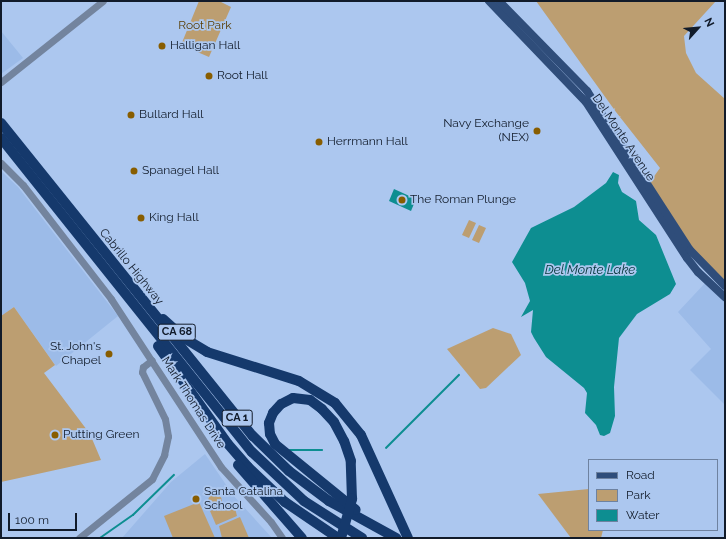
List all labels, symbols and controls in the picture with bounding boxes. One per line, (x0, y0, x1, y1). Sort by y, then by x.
north arrow (678, 8, 718, 48)
text: N (701, 16, 717, 29)
park label: Root Park (178, 19, 232, 33)
place label: Halligan Hall (170, 39, 240, 53)
marker: Halligan Hall (157, 41, 167, 51)
place label: Root Hall (217, 69, 268, 83)
marker: Root Hall (204, 71, 214, 81)
street label: Del Monte Avenue (588, 91, 658, 185)
place label: Bullard Hall (139, 108, 204, 122)
marker: Bullard Hall (126, 110, 136, 120)
place label: Navy Exchange (NEX) (443, 117, 529, 145)
marker: Navy Exchange (NEX) (532, 126, 542, 136)
place label: Herrmann Hall (327, 135, 408, 149)
marker: Herrmann Hall (314, 137, 324, 147)
place label: Spanagel Hall (142, 164, 219, 178)
marker: Spanagel Hall (129, 166, 139, 176)
place label: The Roman Plunge (410, 193, 516, 207)
marker: The Roman Plunge (397, 195, 407, 205)
place label: King Hall (149, 211, 199, 225)
marker: King Hall (136, 213, 146, 223)
street label: Cabrillo Highway (96, 226, 166, 308)
water label: Del Monte Lake (545, 262, 635, 278)
road number: CA 68 (157, 323, 197, 341)
place label: St. John's Chapel (50, 340, 101, 368)
marker: St. John's Chapel (104, 349, 114, 359)
street label: Mark Thomas Drive (158, 354, 228, 452)
road number: CA 1 (221, 409, 253, 427)
place label: Putting Green (63, 428, 139, 442)
marker: Putting Green (50, 430, 60, 440)
legend (588, 459, 718, 531)
text: Road (626, 468, 655, 482)
place label: Santa Catalina School (204, 485, 283, 513)
text: Park (626, 488, 651, 502)
marker: Santa Catalina School (191, 494, 201, 504)
scale bar (10, 505, 79, 531)
text: Water (626, 508, 660, 522)
text: 100 m (15, 513, 49, 527)

